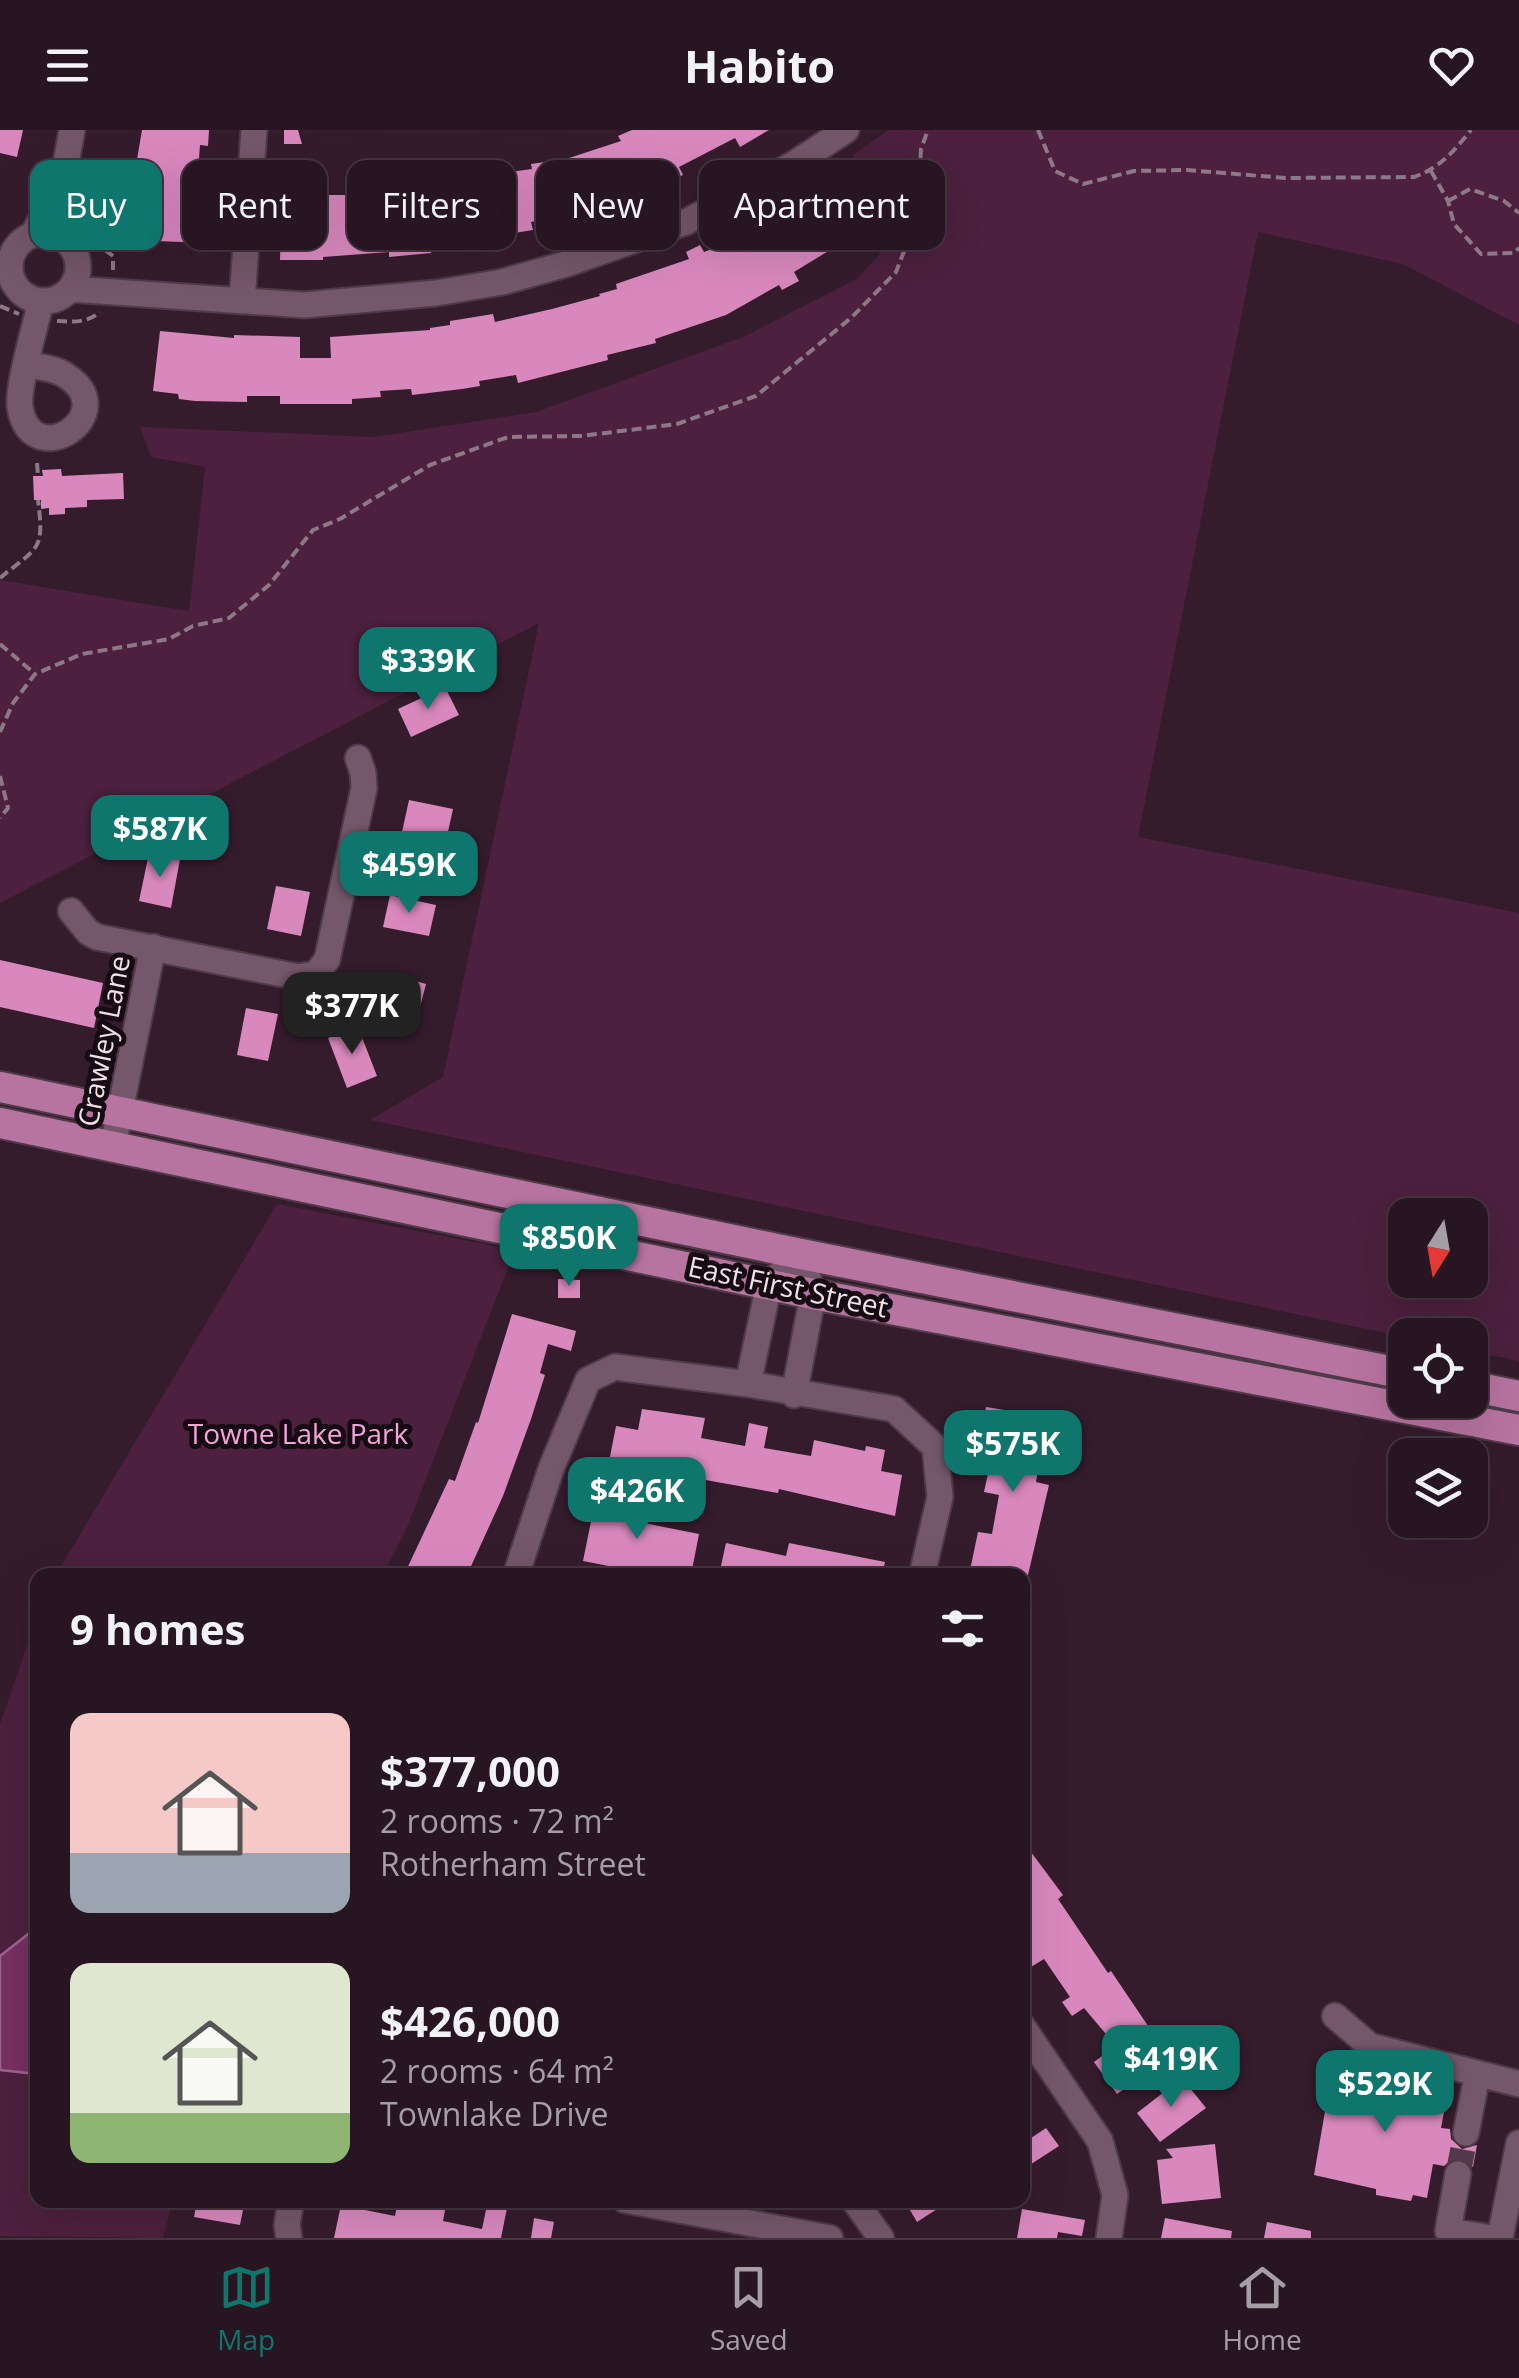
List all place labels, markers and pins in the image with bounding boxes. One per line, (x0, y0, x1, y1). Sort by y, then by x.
pin: $339K (358, 627, 498, 712)
pin: $587K (90, 795, 230, 880)
pin: $459K (339, 831, 479, 916)
pin: $377K (282, 972, 422, 1057)
pin: $850K (499, 1204, 639, 1289)
pin: $575K (943, 1410, 1083, 1495)
pin: $426K (567, 1457, 707, 1542)
pin: $419K (1101, 2025, 1241, 2110)
pin: $529K (1315, 2050, 1455, 2135)

